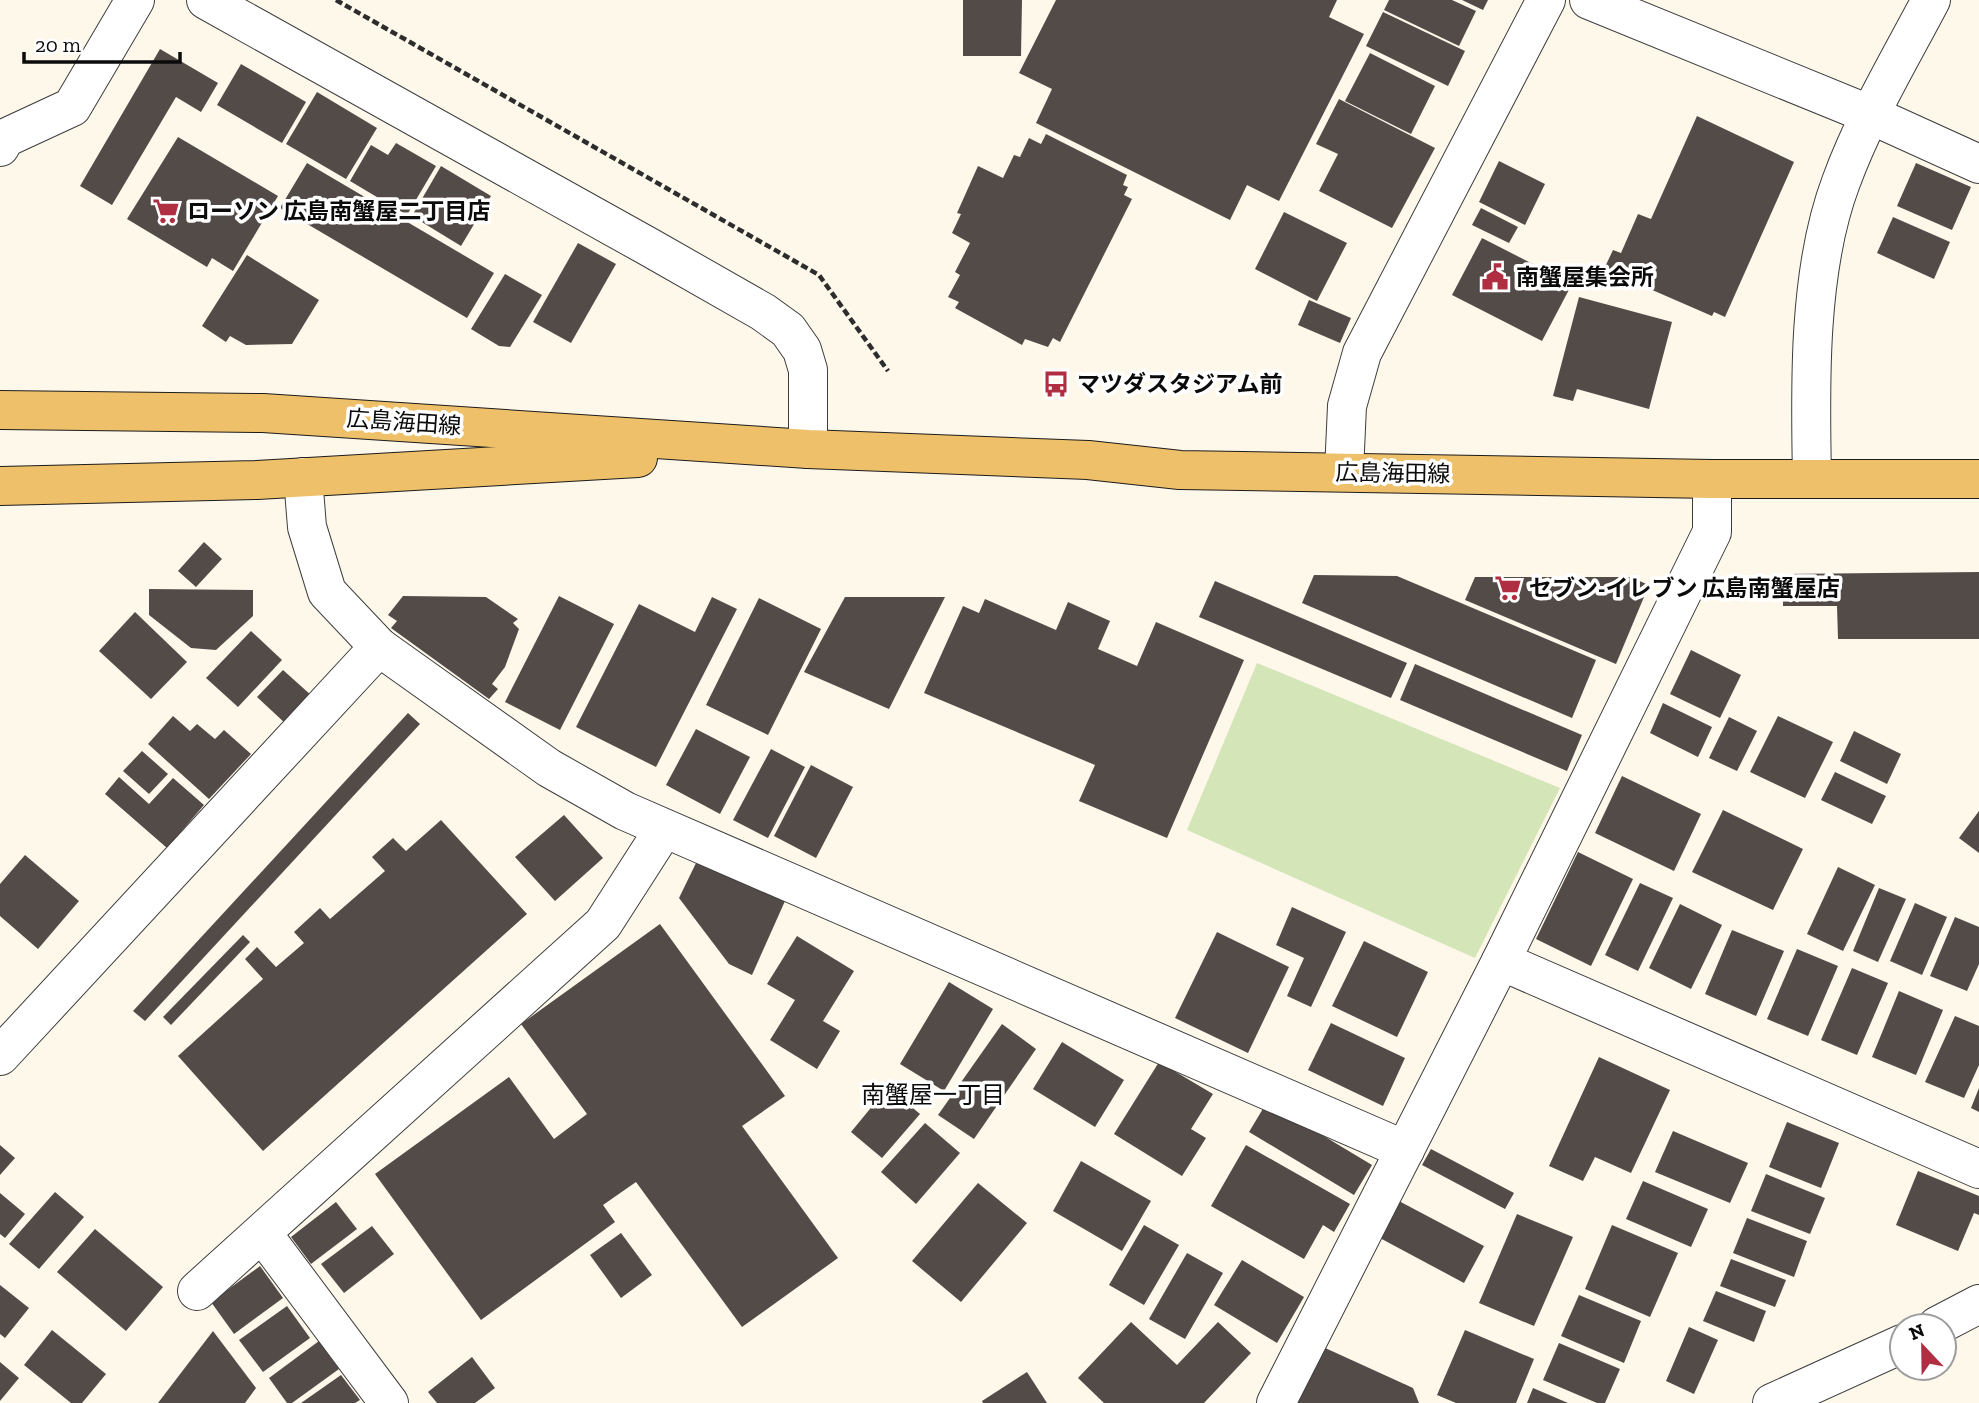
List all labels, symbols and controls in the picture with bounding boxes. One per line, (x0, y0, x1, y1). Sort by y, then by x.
scale bar (24, 21, 180, 65)
text: 20 m (35, 32, 81, 57)
supermarket icon: ローソン 広島南蟹屋二丁目店 (151, 196, 181, 226)
place label: ローソン 広島南蟹屋二丁目店 (187, 197, 490, 225)
public building icon: 南蟹屋集会所 (1480, 262, 1510, 292)
place label: 南蟹屋集会所 (1516, 263, 1654, 291)
bus stop icon: マツダスタジアム前 (1041, 369, 1071, 399)
place label: マツダスタジアム前 (1077, 370, 1282, 398)
street label: 広島海田線 (346, 404, 462, 440)
street label: 広島海田線 (1335, 458, 1451, 488)
supermarket icon: セブン-イレブン 広島南蟹屋店 (1493, 573, 1523, 603)
place label: セブン-イレブン 広島南蟹屋店 (1529, 574, 1840, 602)
district label: 南蟹屋一丁目 (861, 1080, 1005, 1109)
north arrow (1888, 1312, 1958, 1382)
text: N (1906, 1318, 1928, 1345)

